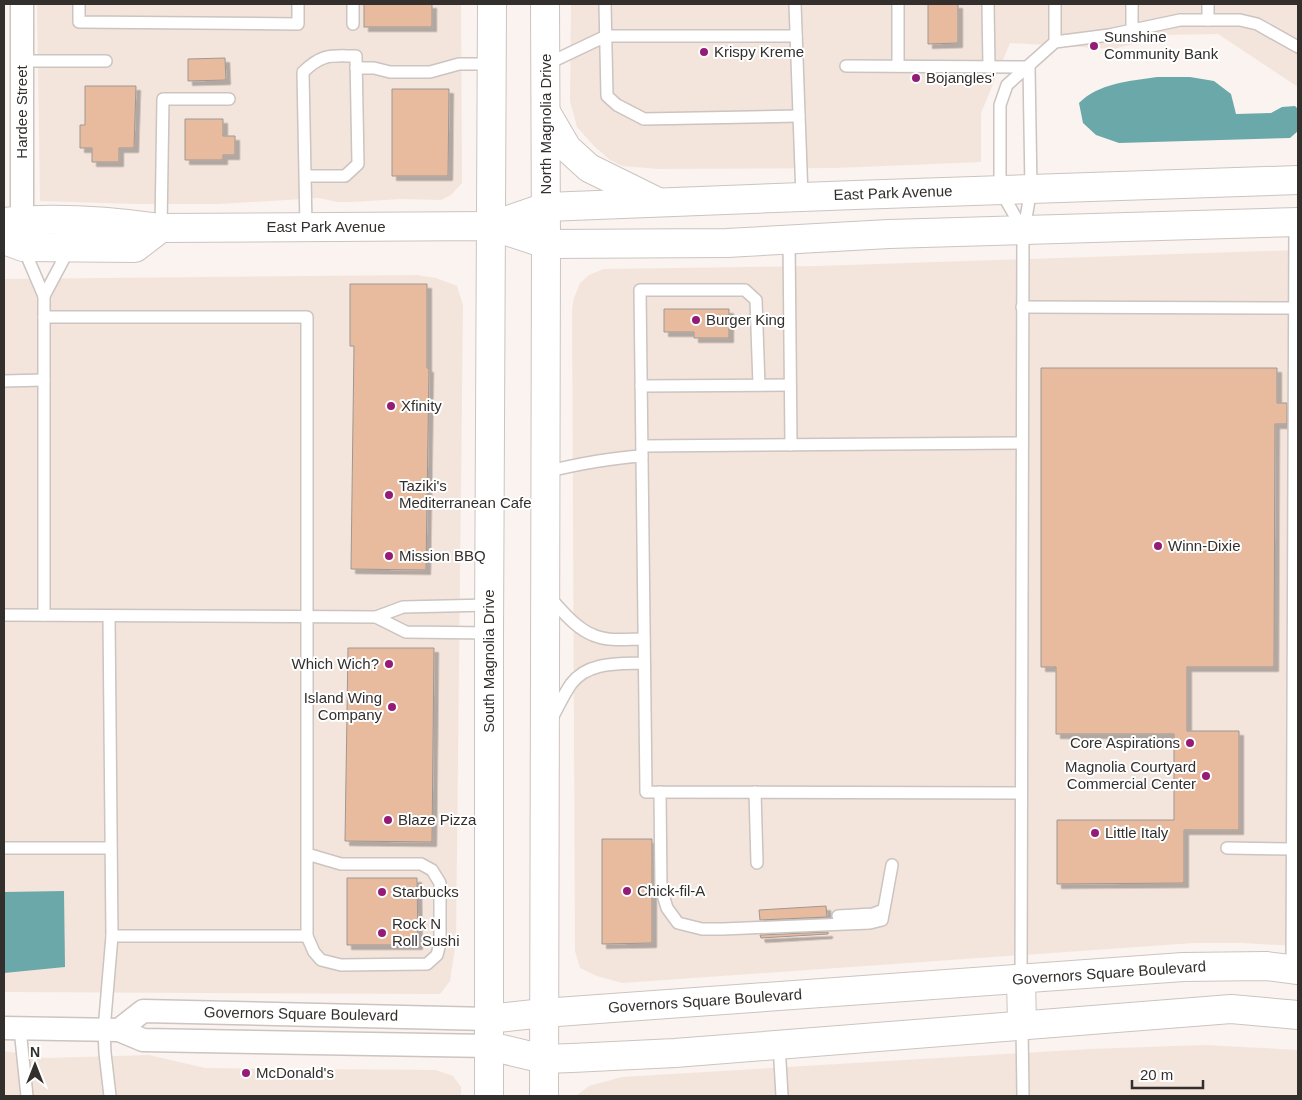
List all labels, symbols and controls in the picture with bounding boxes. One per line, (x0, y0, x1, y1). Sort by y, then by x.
place label: Sunshine Community Bank (1104, 28, 1219, 62)
marker: Sunshine Community Bank (1088, 40, 1100, 52)
place label: Krispy Kreme (714, 43, 804, 60)
marker: Krispy Kreme (698, 46, 710, 58)
street label: North Magnolia Drive (537, 54, 554, 194)
street label: Hardee Street (13, 64, 30, 159)
place label: Bojangles' (926, 69, 995, 86)
marker: Bojangles' (910, 72, 922, 84)
street label: East Park Avenue (833, 182, 953, 203)
street label: East Park Avenue (267, 218, 385, 235)
place label: Burger King (706, 311, 785, 328)
marker: Burger King (690, 314, 702, 326)
place label: Xfinity (401, 397, 442, 414)
marker: Xfinity (385, 400, 397, 412)
place label: Taziki's Mediterranean Cafe (399, 477, 532, 511)
marker: Taziki's Mediterranean Cafe (383, 489, 395, 501)
place label: Winn-Dixie (1168, 537, 1241, 554)
marker: Winn-Dixie (1152, 540, 1164, 552)
place label: Mission BBQ (399, 547, 486, 564)
marker: Mission BBQ (383, 550, 395, 562)
street label: South Magnolia Drive (480, 589, 497, 733)
place label: Which Wich? (291, 655, 379, 672)
marker: Which Wich? (383, 658, 395, 670)
place label: Island Wing Company (304, 689, 382, 723)
marker: Island Wing Company (386, 701, 398, 713)
place label: Core Aspirations (1070, 734, 1180, 751)
marker: Core Aspirations (1184, 737, 1196, 749)
place label: Magnolia Courtyard Commercial Center (1065, 758, 1196, 792)
marker: Magnolia Courtyard Commercial Center (1200, 770, 1212, 782)
place label: Blaze Pizza (398, 811, 477, 828)
marker: Blaze Pizza (382, 814, 394, 826)
place label: Little Italy (1105, 824, 1169, 841)
marker: Little Italy (1089, 827, 1101, 839)
place label: Chick-fil-A (637, 882, 705, 899)
place label: Starbucks (392, 883, 459, 900)
marker: Chick-fil-A (621, 885, 633, 897)
marker: Starbucks (376, 886, 388, 898)
place label: Rock N Roll Sushi (392, 915, 460, 949)
marker: Rock N Roll Sushi (376, 927, 388, 939)
street label: Governors Square Boulevard (1011, 957, 1206, 988)
street label: Governors Square Boulevard (607, 985, 802, 1016)
street label: Governors Square Boulevard (204, 1003, 398, 1024)
north arrow (10, 1040, 60, 1090)
text: N (30, 1044, 40, 1060)
scale bar (1132, 1058, 1203, 1090)
place label: McDonald's (256, 1064, 334, 1081)
text: 20 m (1140, 1066, 1173, 1083)
marker: McDonald's (240, 1067, 252, 1079)

